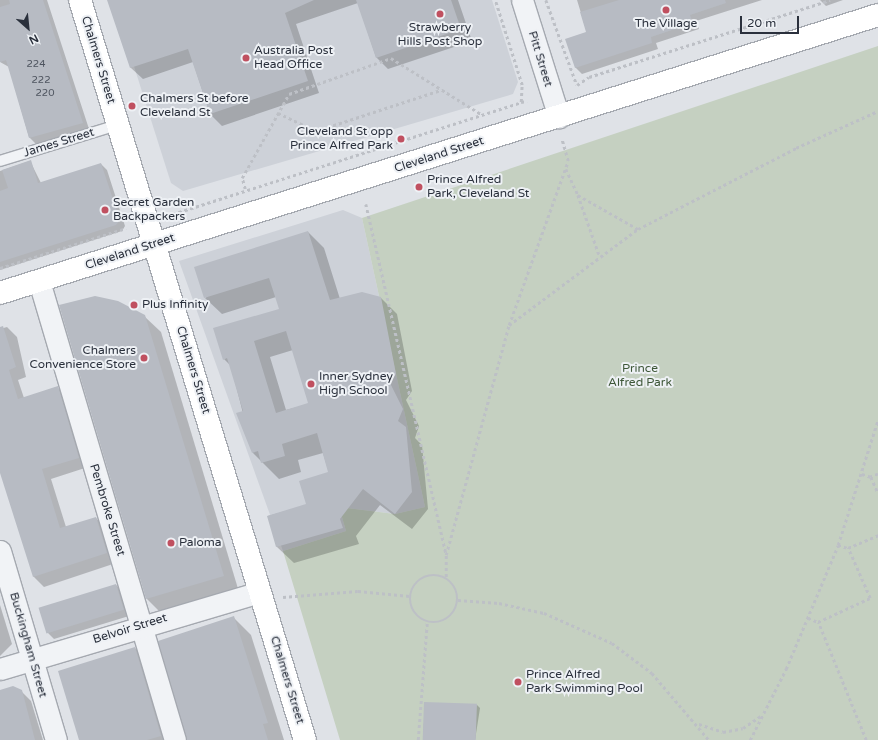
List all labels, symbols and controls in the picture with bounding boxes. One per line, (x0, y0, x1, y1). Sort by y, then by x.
marker: The Village (661, 5, 671, 15)
north arrow (8, 8, 48, 48)
scale bar (742, 8, 801, 34)
marker: Strawberry Hills Post Shop (435, 9, 445, 19)
street label: Chalmers Street (78, 14, 118, 106)
text: 20 m (747, 16, 776, 30)
place label: The Village (635, 17, 697, 31)
place label: Strawberry Hills Post Shop (398, 21, 482, 49)
street label: Pitt Street (525, 29, 555, 89)
text: N (27, 31, 41, 47)
place label: Australia Post Head Office (254, 44, 333, 72)
marker: Australia Post Head Office (241, 53, 251, 63)
house number: 224 (27, 59, 45, 71)
house number: 222 (32, 75, 50, 87)
house number: 220 (36, 88, 54, 100)
place label: Chalmers St before Cleveland St (140, 92, 249, 120)
marker: Chalmers St before Cleveland St (127, 101, 137, 111)
street label: James Street (22, 125, 96, 161)
place label: Cleveland St opp Prince Alfred Park (290, 125, 393, 153)
street label: Cleveland Street (392, 134, 486, 176)
marker: Cleveland St opp Prince Alfred Park (396, 134, 406, 144)
place label: Prince Alfred Park, Cleveland St (427, 173, 529, 201)
marker: Prince Alfred Park, Cleveland St (414, 182, 424, 192)
place label: Secret Garden Backpackers (113, 196, 194, 224)
marker: Secret Garden Backpackers (100, 205, 110, 215)
street label: Cleveland Street (83, 231, 177, 273)
place label: Plus Infinity (142, 298, 209, 312)
marker: Plus Infinity (129, 300, 139, 310)
street label: Chalmers Street (173, 324, 213, 416)
place label: Chalmers Convenience Store (30, 344, 136, 372)
marker: Chalmers Convenience Store (139, 353, 149, 363)
park label: Prince Alfred Park (608, 362, 672, 390)
place label: Inner Sydney High School (319, 370, 393, 398)
marker: Inner Sydney High School (306, 379, 316, 389)
street label: Pembroke Street (86, 462, 128, 558)
place label: Paloma (179, 536, 222, 550)
marker: Paloma (166, 538, 176, 548)
street label: Buckingham Street (6, 591, 50, 699)
street label: Belvoir Street (91, 611, 169, 647)
street label: Chalmers Street (267, 634, 307, 726)
place label: Prince Alfred Park Swimming Pool (526, 668, 643, 696)
marker: Prince Alfred Park Swimming Pool (513, 677, 523, 687)

